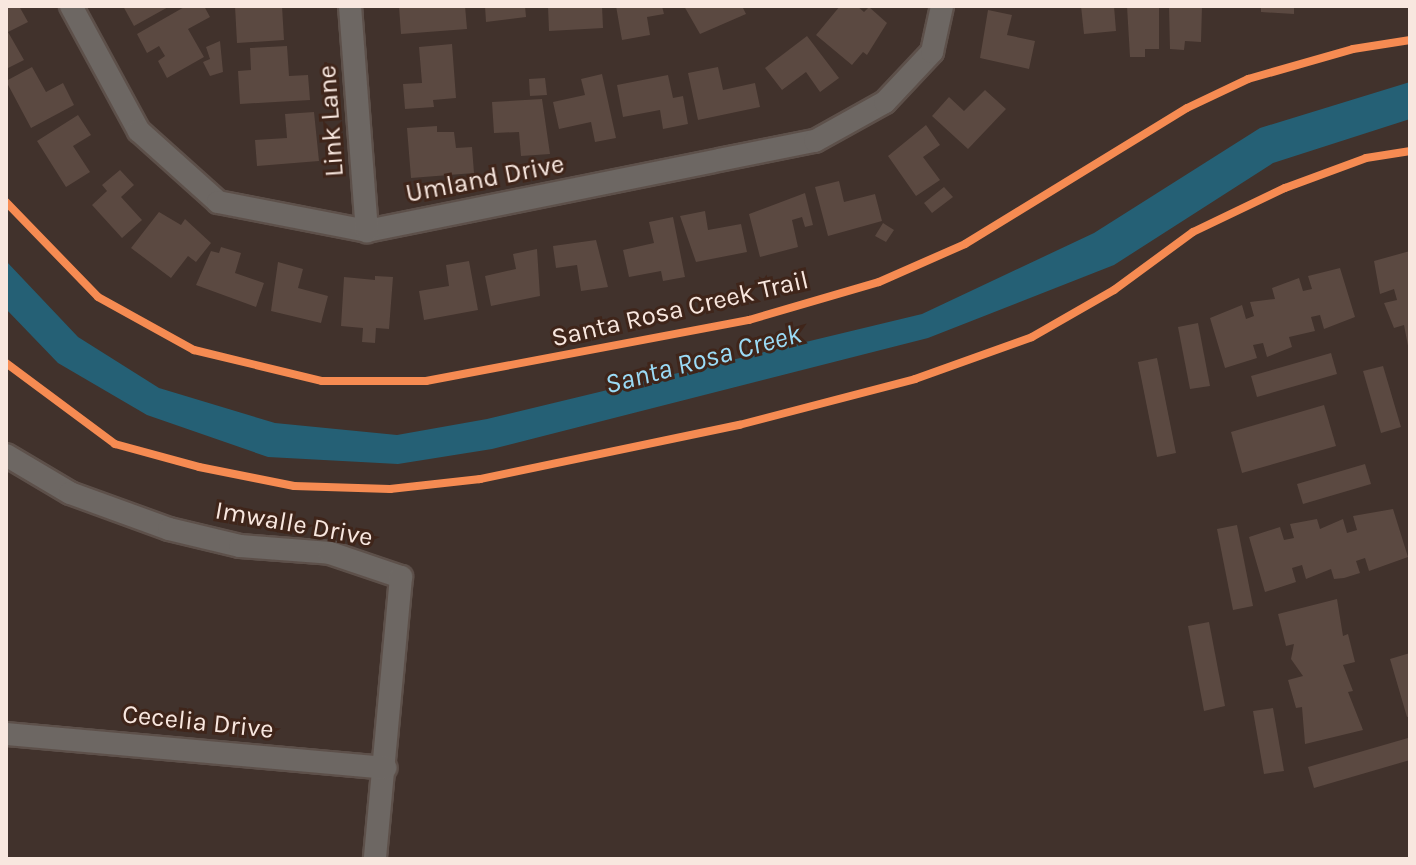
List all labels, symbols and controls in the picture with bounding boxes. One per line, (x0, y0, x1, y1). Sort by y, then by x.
street label: Link Lane (312, 64, 350, 178)
street label: Umland Drive (403, 148, 567, 210)
street label: Santa Rosa Creek Trail (548, 264, 812, 354)
water label: Santa Rosa Creek (601, 317, 805, 401)
street label: Imwalle Drive (213, 495, 375, 553)
street label: Cecelia Drive (121, 699, 275, 745)

